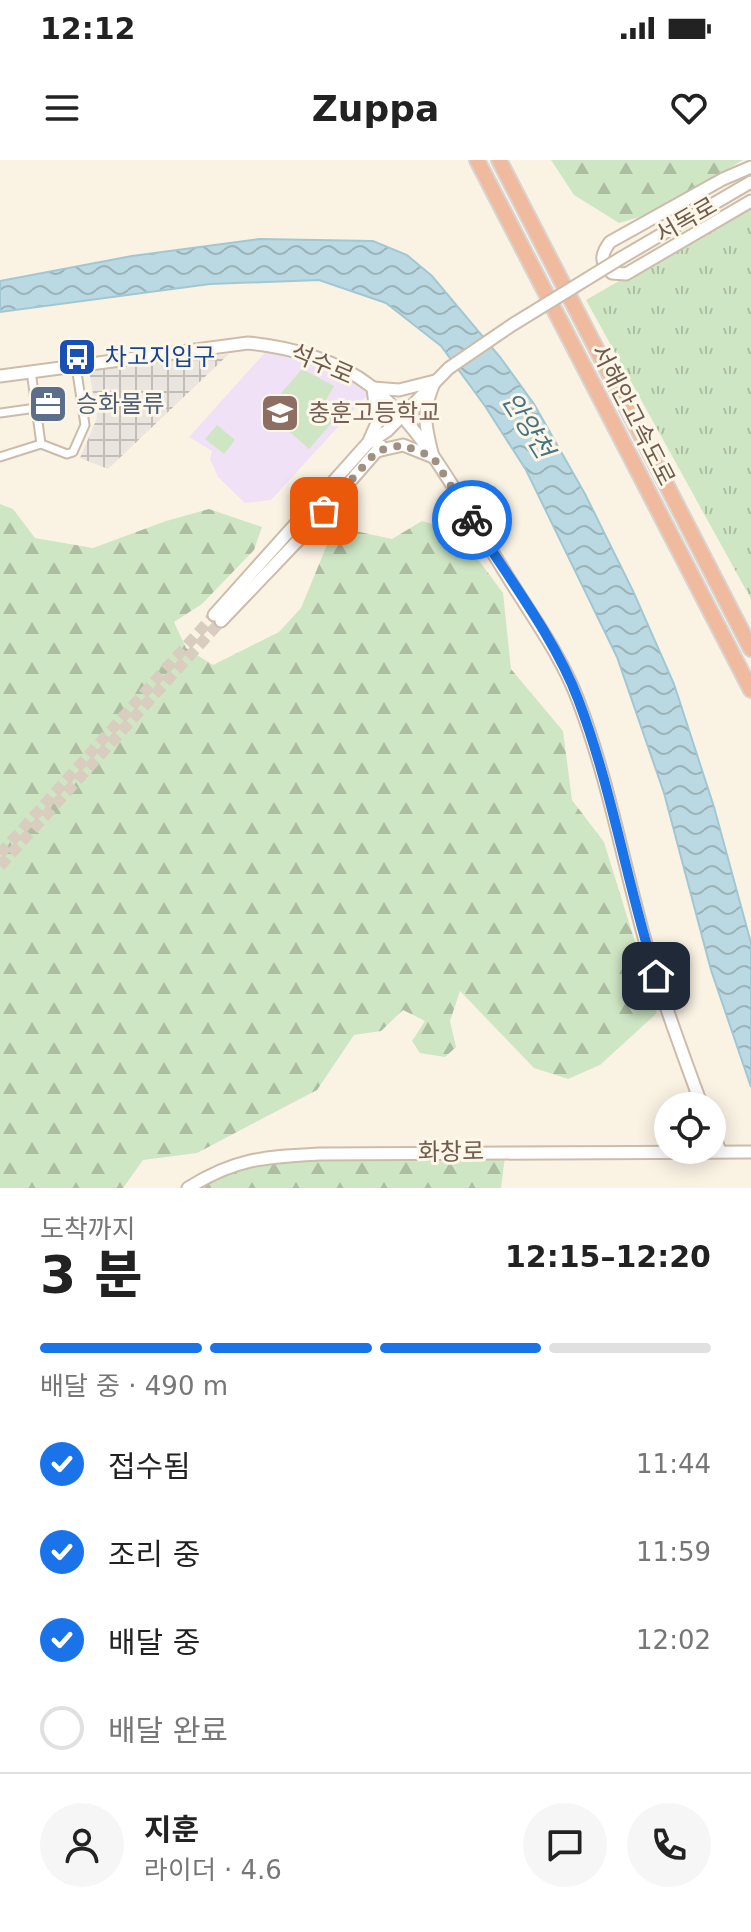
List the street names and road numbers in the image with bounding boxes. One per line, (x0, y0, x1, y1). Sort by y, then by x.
street label: 서독로 (650, 191, 722, 249)
street label: 석수로 (286, 338, 358, 390)
street label: 서해안고속도로 (585, 340, 681, 490)
street label: 화창로 (418, 1137, 484, 1167)

